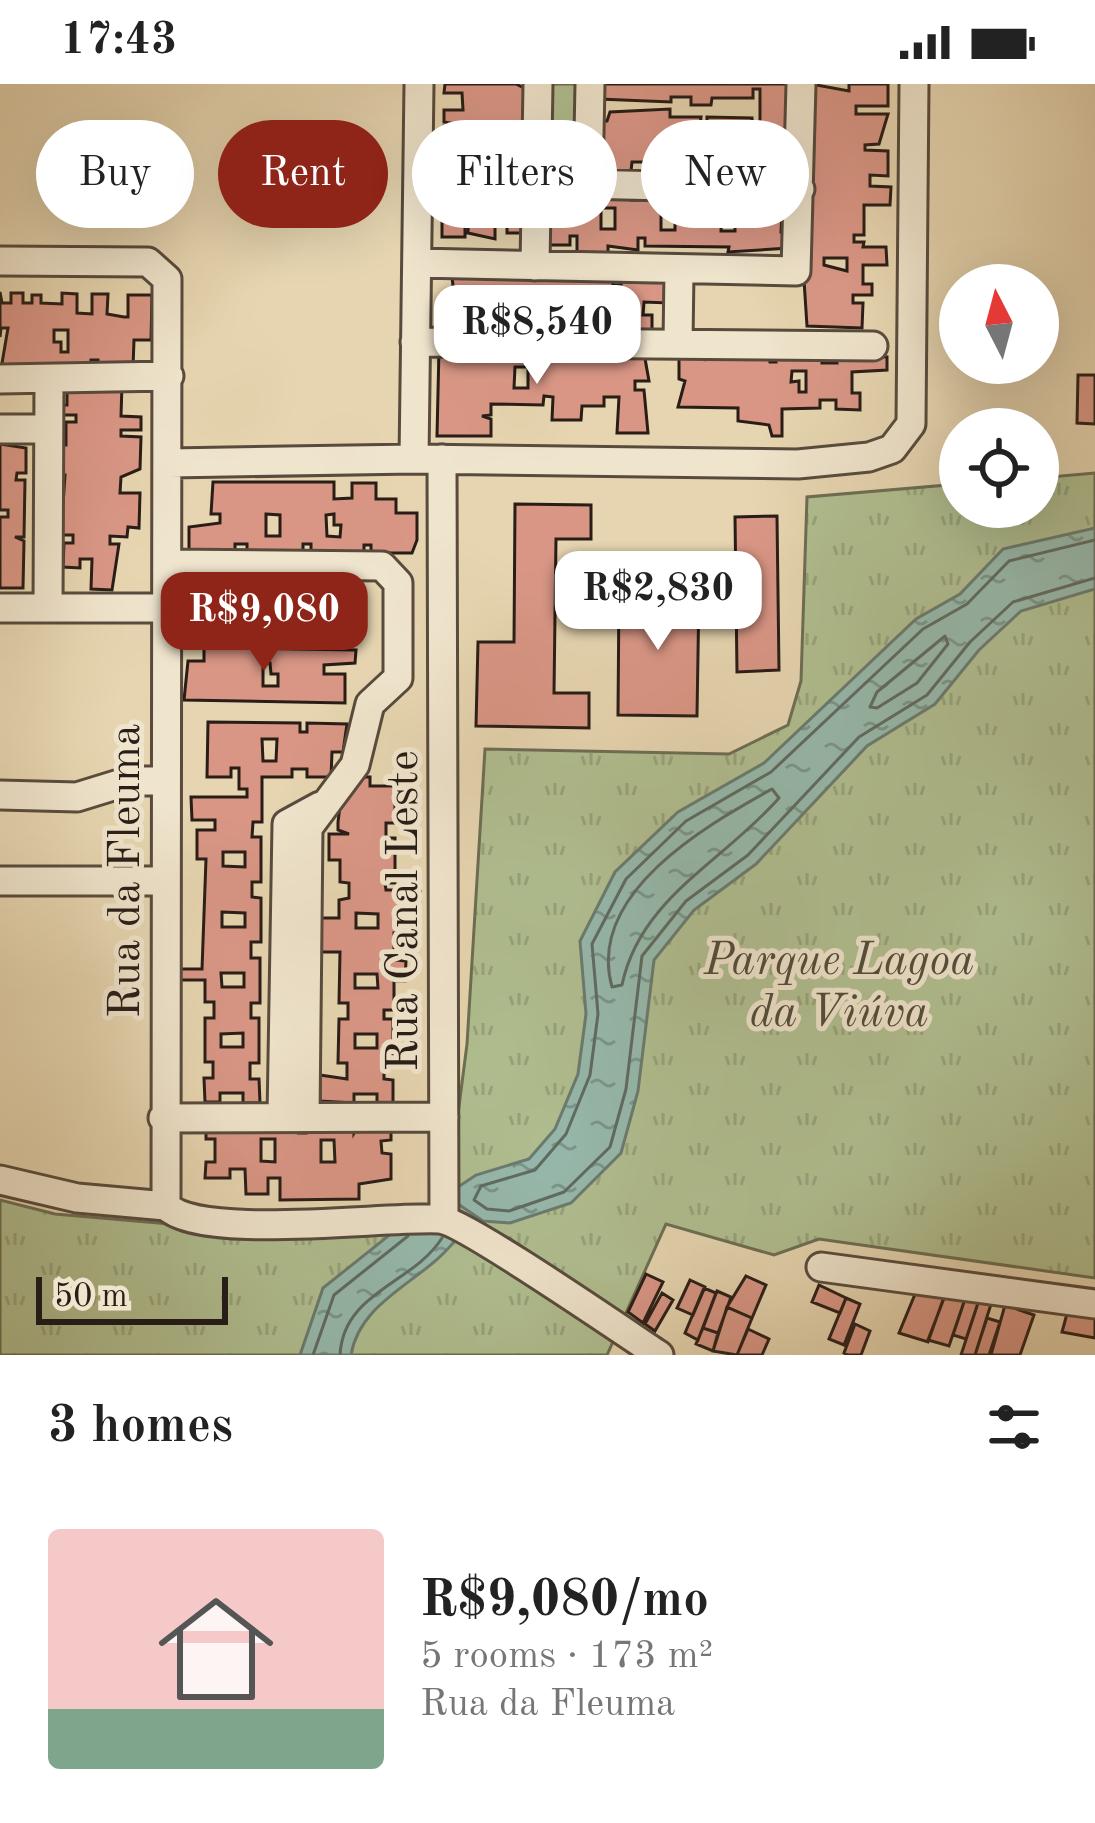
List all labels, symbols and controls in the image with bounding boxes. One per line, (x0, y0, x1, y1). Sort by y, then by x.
text: 17:43 (60, 19, 177, 64)
chip: Buy (36, 120, 194, 228)
chip: Rent (218, 120, 388, 228)
chip: Filters (412, 120, 617, 228)
chip: New (641, 120, 809, 228)
north arrow (939, 264, 1059, 384)
map controls (939, 264, 1059, 528)
pin: R$8,540 (426, 285, 648, 387)
text: R$8,540 (461, 304, 613, 343)
button: locate (939, 408, 1059, 528)
pin: R$2,830 (547, 551, 769, 653)
text: R$2,830 (582, 570, 734, 609)
pin: R$9,080 (153, 572, 375, 674)
text: R$9,080 (188, 591, 340, 630)
street label: Rua da Fleuma (105, 724, 150, 1018)
street label: Rua Canal Leste (383, 750, 428, 1072)
park label: Parque Lagoa da Viúva (703, 940, 974, 1037)
scale bar (36, 1271, 228, 1324)
text: 50 m (54, 1281, 128, 1314)
icon: filters (981, 1394, 1047, 1460)
text: 3 homes (48, 1402, 233, 1453)
text: R$9,080/mo (420, 1576, 709, 1627)
icon: home (144, 1577, 288, 1721)
text: 5 rooms · 173 m² (420, 1637, 713, 1676)
text: Rua da Fleuma (420, 1685, 675, 1724)

